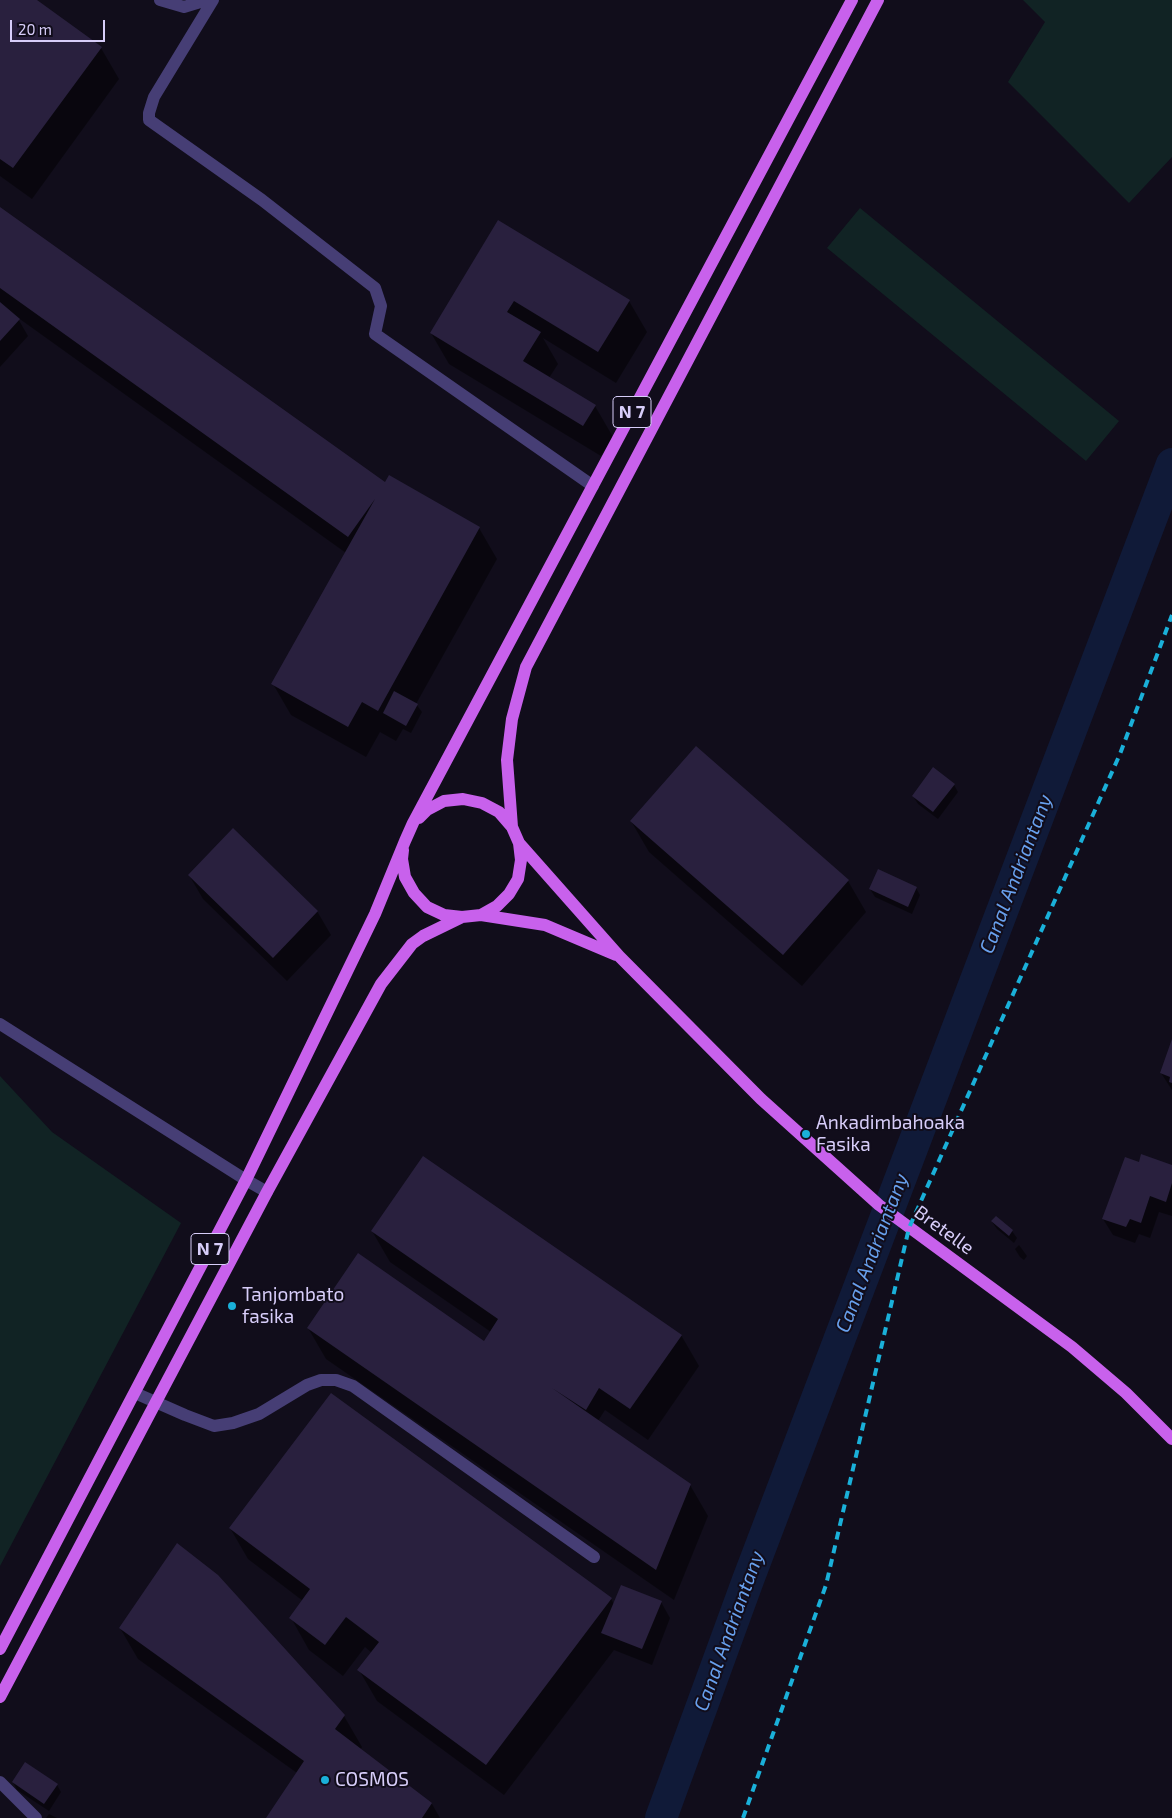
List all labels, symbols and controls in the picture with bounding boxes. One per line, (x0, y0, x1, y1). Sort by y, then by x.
scale bar (12, 10, 108, 42)
text: 20 m (18, 20, 52, 38)
road number: N 7 (613, 397, 651, 428)
water label: Canal Andriantany (975, 791, 1057, 957)
place label: Ankadimbahoaka Fasika (816, 1112, 965, 1156)
marker: Ankadimbahoaka Fasika (800, 1128, 812, 1140)
water label: Canal Andriantany (831, 1170, 913, 1336)
street label: Bretelle (910, 1201, 978, 1259)
road number: N 7 (191, 1234, 229, 1264)
place label: Tanjombato fasika (242, 1284, 344, 1328)
marker: Tanjombato fasika (226, 1300, 238, 1312)
water label: Canal Andriantany (689, 1548, 769, 1714)
place label: COSMOS (335, 1769, 409, 1791)
marker: COSMOS (319, 1774, 331, 1786)

